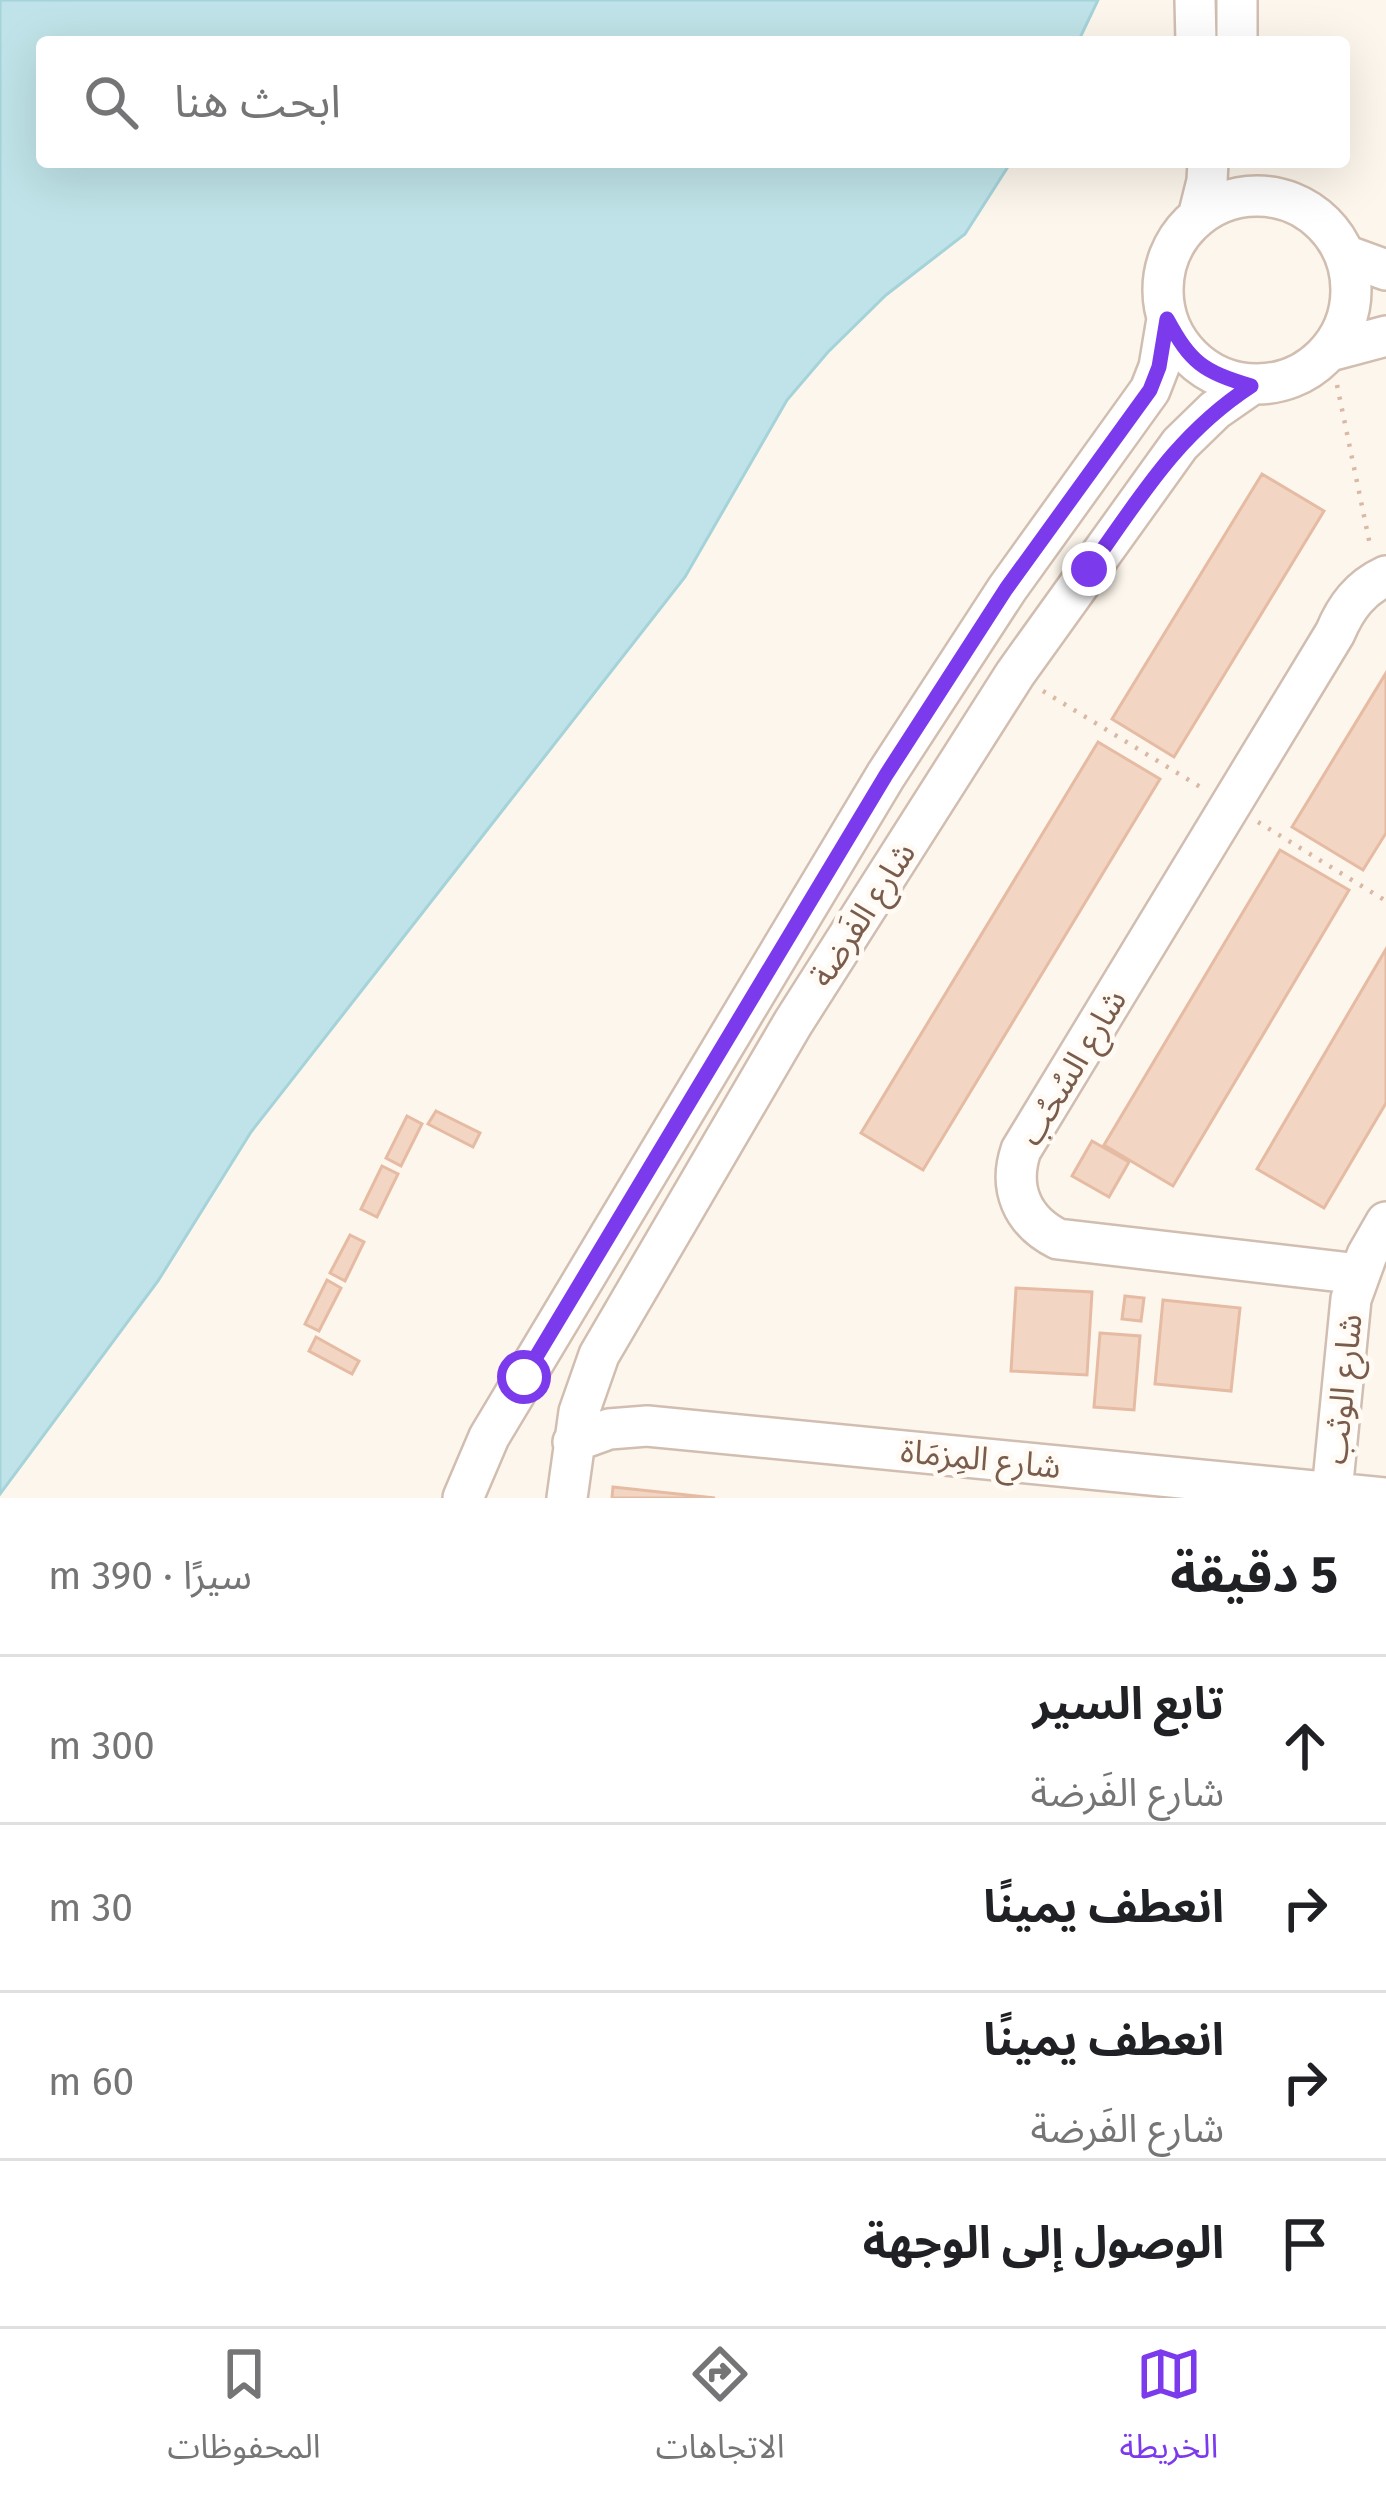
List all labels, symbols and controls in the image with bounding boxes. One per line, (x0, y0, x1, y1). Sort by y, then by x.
search box (36, 36, 1350, 168)
icon: search (78, 69, 144, 135)
text: ابحث هنا (174, 75, 341, 129)
route end (1062, 542, 1116, 596)
street label: شارع الفَرضة (801, 835, 928, 996)
street label: شارع السُحُب (1011, 982, 1138, 1155)
street label: شارع الوثب (1315, 1312, 1375, 1467)
route start (497, 1350, 551, 1404)
street label: شارع المِزمَاة (899, 1431, 1063, 1491)
text: 5 دقيقة (1170, 1544, 1338, 1606)
text: سيرًا · 390 m (48, 1553, 252, 1599)
text: تابع السير (1033, 1677, 1224, 1731)
icon: ahead (1272, 1713, 1338, 1779)
text: 300 m (48, 1723, 155, 1769)
text: شارع الفَرضة (1030, 1770, 1224, 1816)
icon: right (1272, 1875, 1338, 1941)
text: انعطف يمينًا (983, 1880, 1224, 1934)
text: 30 m (48, 1885, 133, 1931)
text: انعطف يمينًا (983, 2013, 1224, 2067)
icon: right (1272, 2049, 1338, 2115)
text: 60 m (48, 2059, 134, 2105)
text: شارع الفَرضة (1030, 2106, 1224, 2152)
icon: arrive (1272, 2211, 1338, 2277)
text: الوصول إلى الوجهة (863, 2216, 1224, 2270)
tab: المحفوظات (168, 2341, 321, 2482)
tab: الاتجاهات (656, 2341, 785, 2482)
tab: الخريطة (1120, 2341, 1218, 2482)

